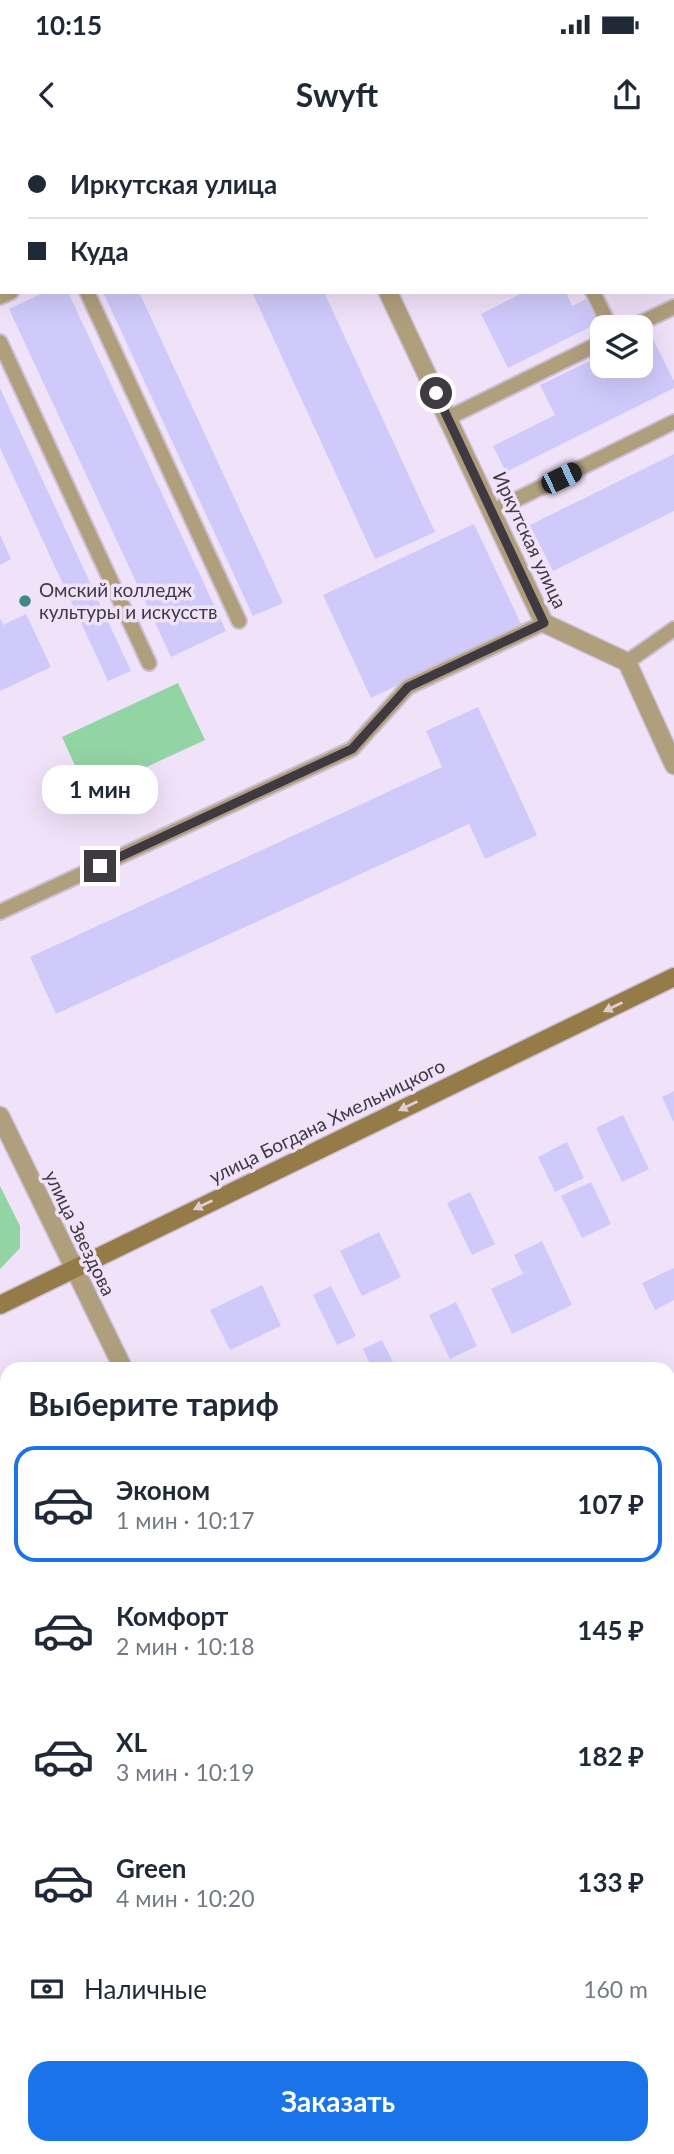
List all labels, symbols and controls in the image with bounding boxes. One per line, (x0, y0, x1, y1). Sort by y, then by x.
text: 10:15 (35, 9, 102, 41)
text: Swyft (296, 75, 378, 114)
icon: back (28, 76, 66, 114)
icon: share (608, 76, 646, 114)
text: Иркутская улица (70, 168, 277, 200)
text: Куда (70, 235, 129, 267)
map controls (590, 315, 653, 378)
button: layers (590, 315, 653, 378)
route start (420, 377, 452, 409)
car (538, 459, 585, 497)
street label: Иркутская улица (489, 468, 572, 612)
place label: Омский колледж культуры и искусств (39, 578, 217, 623)
marker: Омский колледж культуры и искусств (17, 593, 33, 609)
callout: 1 мин (42, 764, 158, 814)
text: 1 мин (69, 775, 131, 803)
route end (84, 850, 116, 882)
one-way arrow (602, 1002, 623, 1013)
street label: улица Богдана Хмельницкого (205, 1053, 448, 1188)
one-way arrow (398, 1100, 418, 1112)
street label: улица Звездова (40, 1166, 121, 1299)
one-way arrow (193, 1199, 213, 1210)
text: Выберите тариф (28, 1384, 279, 1423)
icon: car (32, 1473, 95, 1536)
text: Эконом (116, 1474, 210, 1506)
text: 107 ₽ (577, 1488, 644, 1520)
text: 1 мин · 10:17 (116, 1506, 255, 1534)
icon: car (32, 1599, 95, 1662)
text: Комфорт (116, 1600, 228, 1632)
text: 145 ₽ (577, 1614, 644, 1646)
text: 2 мин · 10:18 (116, 1632, 255, 1660)
icon: car (32, 1725, 95, 1788)
text: XL (116, 1726, 147, 1758)
text: 182 ₽ (577, 1740, 644, 1772)
text: 3 мин · 10:19 (116, 1758, 255, 1786)
icon: car (32, 1851, 95, 1914)
text: Green (116, 1852, 186, 1884)
text: 133 ₽ (577, 1866, 644, 1898)
text: 4 мин · 10:20 (116, 1884, 255, 1912)
icon: cash (28, 1970, 66, 2008)
text: Наличные (84, 1973, 207, 2005)
text: 160 m (583, 1975, 648, 2003)
button: Заказать (28, 2061, 648, 2141)

